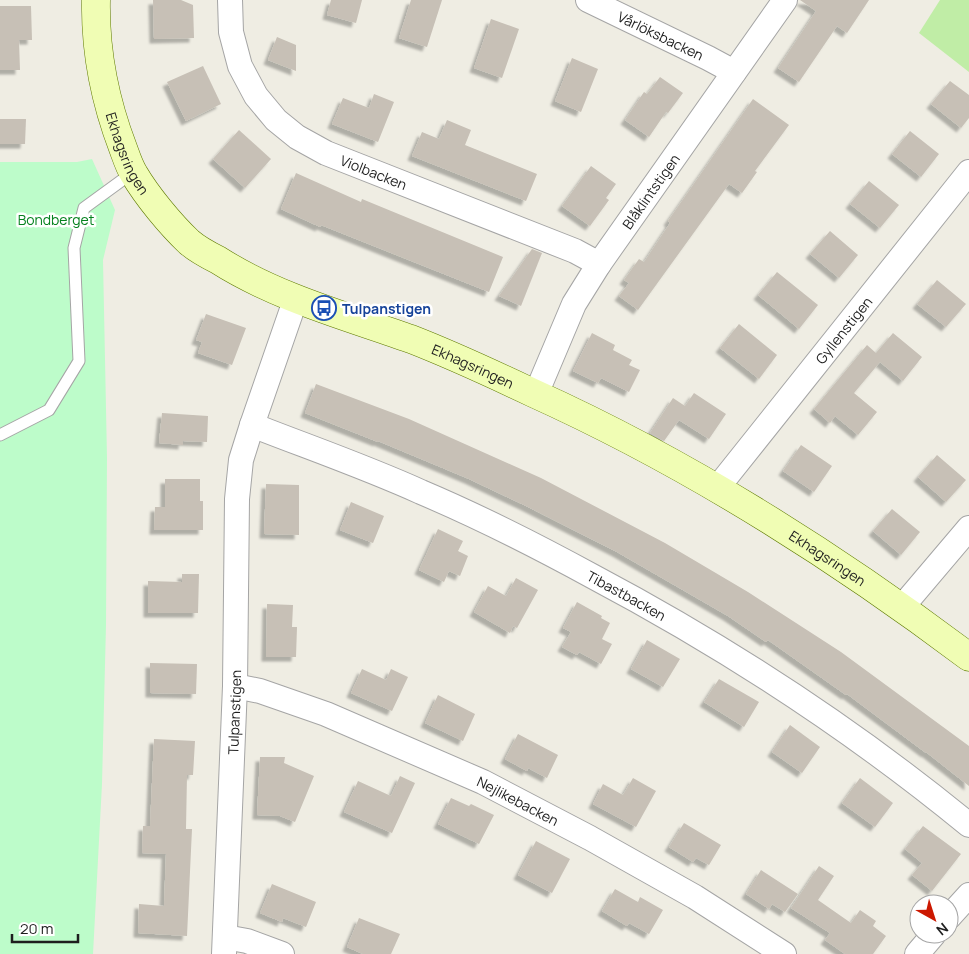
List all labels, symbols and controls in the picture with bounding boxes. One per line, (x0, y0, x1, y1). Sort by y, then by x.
street label: Vårlöksbacken (615, 6, 707, 64)
street label: Ekhagsringen (102, 110, 154, 198)
street label: Violbacken (338, 150, 410, 193)
street label: Blåklintstigen (617, 150, 683, 233)
park label: Bondberget (18, 210, 95, 229)
street label: Gyllenstigen (811, 292, 876, 367)
bus stop icon: Tulpanstigen (311, 295, 337, 321)
place label: Tulpanstigen (342, 299, 431, 318)
street label: Ekhagsringen (429, 339, 517, 392)
street label: Ekhagsringen (786, 525, 870, 590)
street label: Tibastbacken (584, 566, 670, 625)
street label: Tulpanstigen (223, 670, 245, 755)
street label: Nejlikebacken (474, 771, 562, 830)
north arrow (909, 894, 959, 944)
scale bar (12, 912, 79, 944)
text: 20 m (20, 918, 53, 939)
text: N (933, 919, 952, 940)

